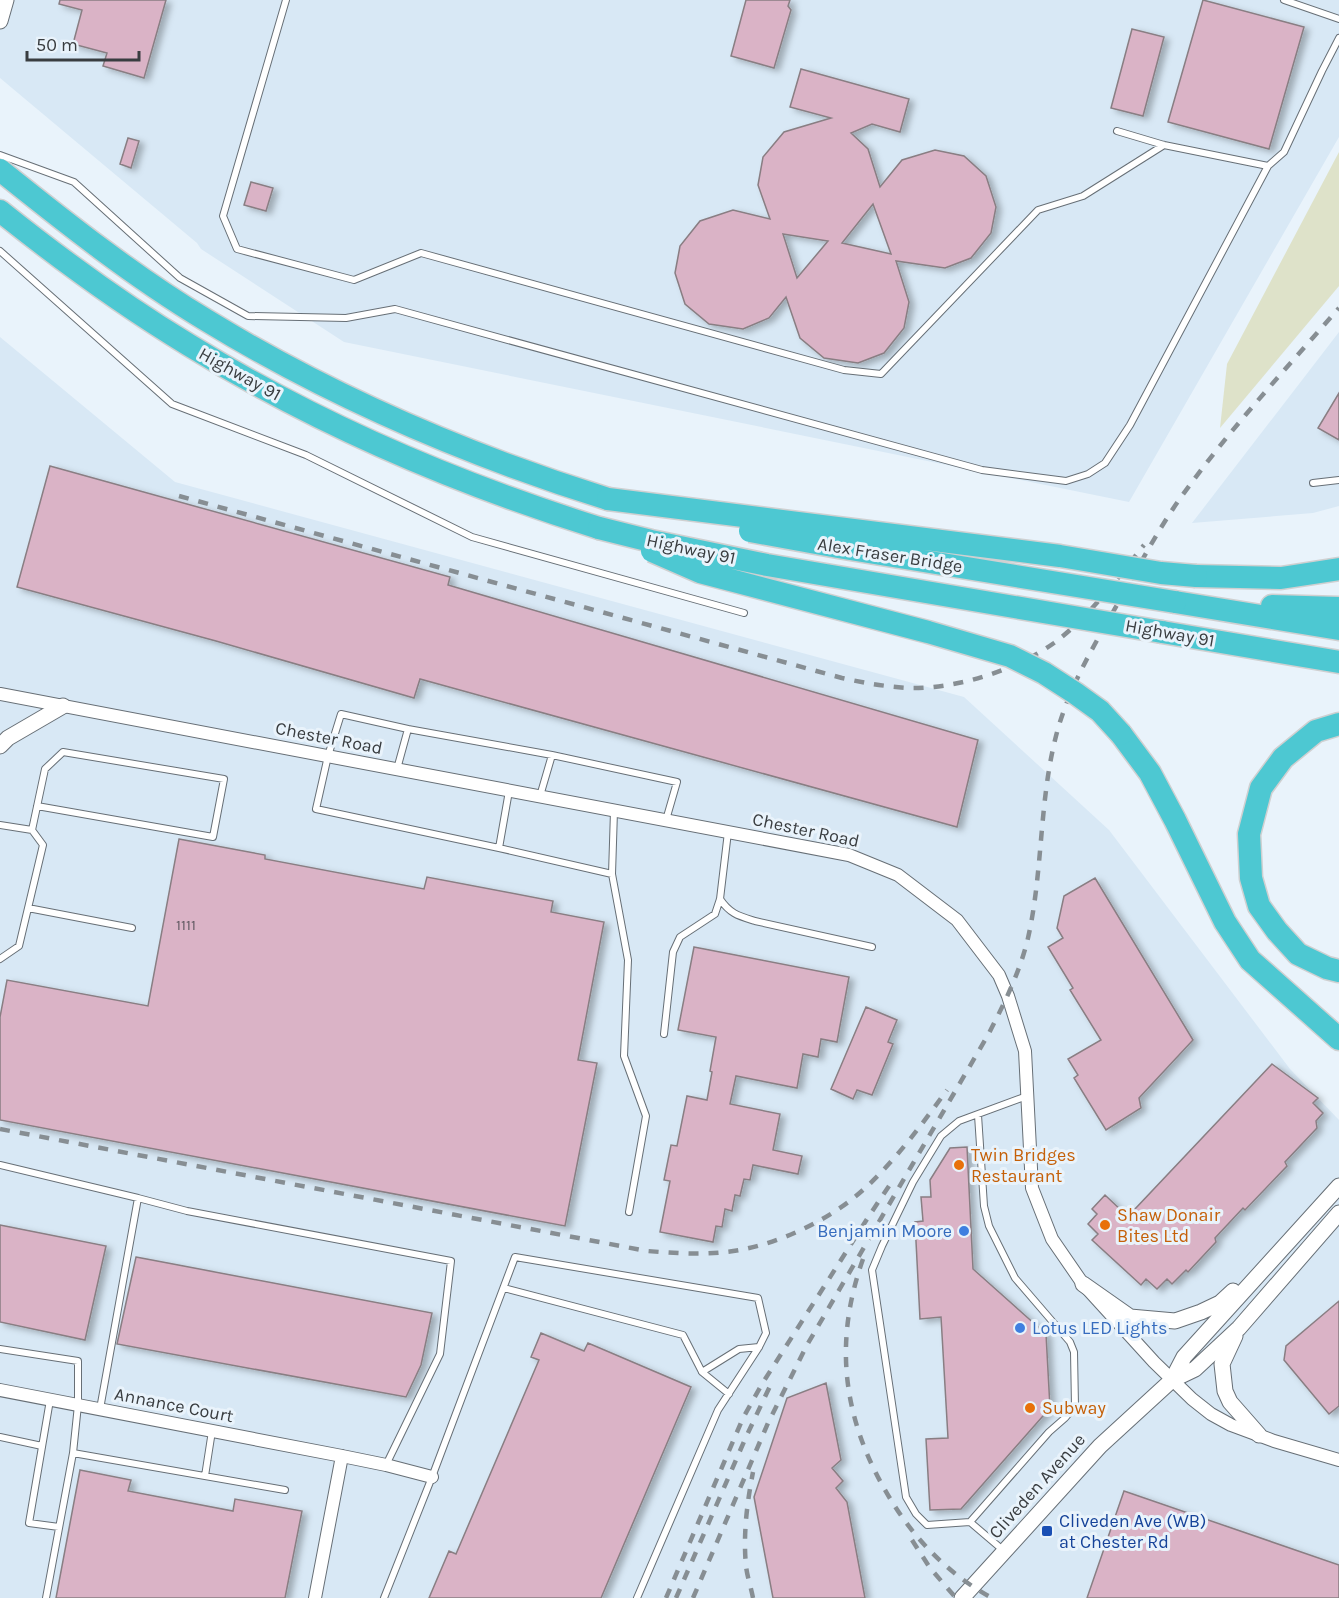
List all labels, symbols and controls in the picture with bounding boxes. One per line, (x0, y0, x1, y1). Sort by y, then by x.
scale bar (27, 24, 140, 62)
text: 50 m (36, 34, 78, 56)
street label: Highway 91 (195, 342, 285, 406)
street label: Highway 91 (644, 529, 738, 569)
street label: Alex Fraser Bridge (816, 533, 964, 577)
street label: Highway 91 (1124, 614, 1216, 652)
street label: Chester Road (273, 717, 385, 759)
street label: Chester Road (750, 808, 862, 852)
house number: 1111 (176, 916, 196, 934)
place label: Twin Bridges Restaurant (971, 1144, 1076, 1187)
marker: Twin Bridges Restaurant (952, 1158, 966, 1172)
place label: Shaw Donair Bites Ltd (1117, 1204, 1221, 1247)
marker: Shaw Donair Bites Ltd (1098, 1218, 1112, 1232)
place label: Benjamin Moore (817, 1220, 952, 1242)
marker: Benjamin Moore (957, 1224, 971, 1238)
place label: Lotus LED Lights (1032, 1317, 1167, 1339)
marker: Lotus LED Lights (1013, 1321, 1027, 1335)
street label: Annance Court (113, 1383, 236, 1427)
place label: Subway (1042, 1397, 1106, 1419)
marker: Subway (1023, 1401, 1037, 1415)
street label: Cliveden Avenue (984, 1429, 1090, 1543)
place label: Cliveden Ave (WB) at Chester Rd (1059, 1510, 1206, 1553)
marker: Cliveden Ave (WB) at Chester Rd (1040, 1524, 1054, 1538)

